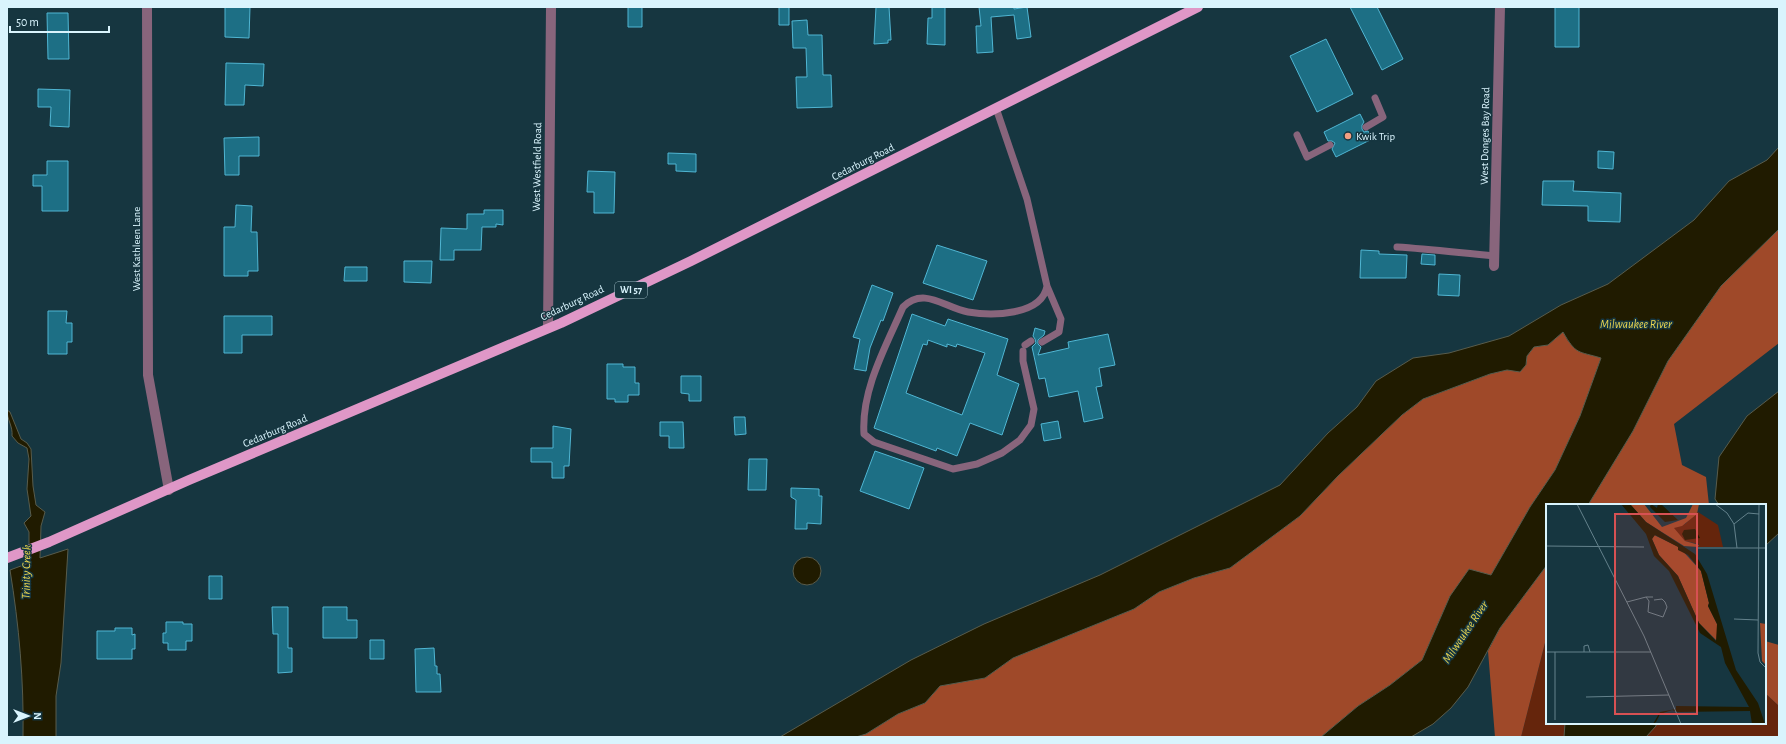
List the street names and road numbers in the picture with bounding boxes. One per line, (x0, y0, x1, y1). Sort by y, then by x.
street label: West Donges Bay Road (1479, 87, 1491, 185)
street label: West Westfield Road (531, 122, 543, 212)
street label: Cedarburg Road (830, 141, 896, 182)
street label: West Kathleen Lane (131, 207, 142, 291)
road number: WI 57 (615, 282, 647, 298)
street label: Cedarburg Road (539, 283, 606, 322)
street label: Cedarburg Road (241, 412, 309, 449)

